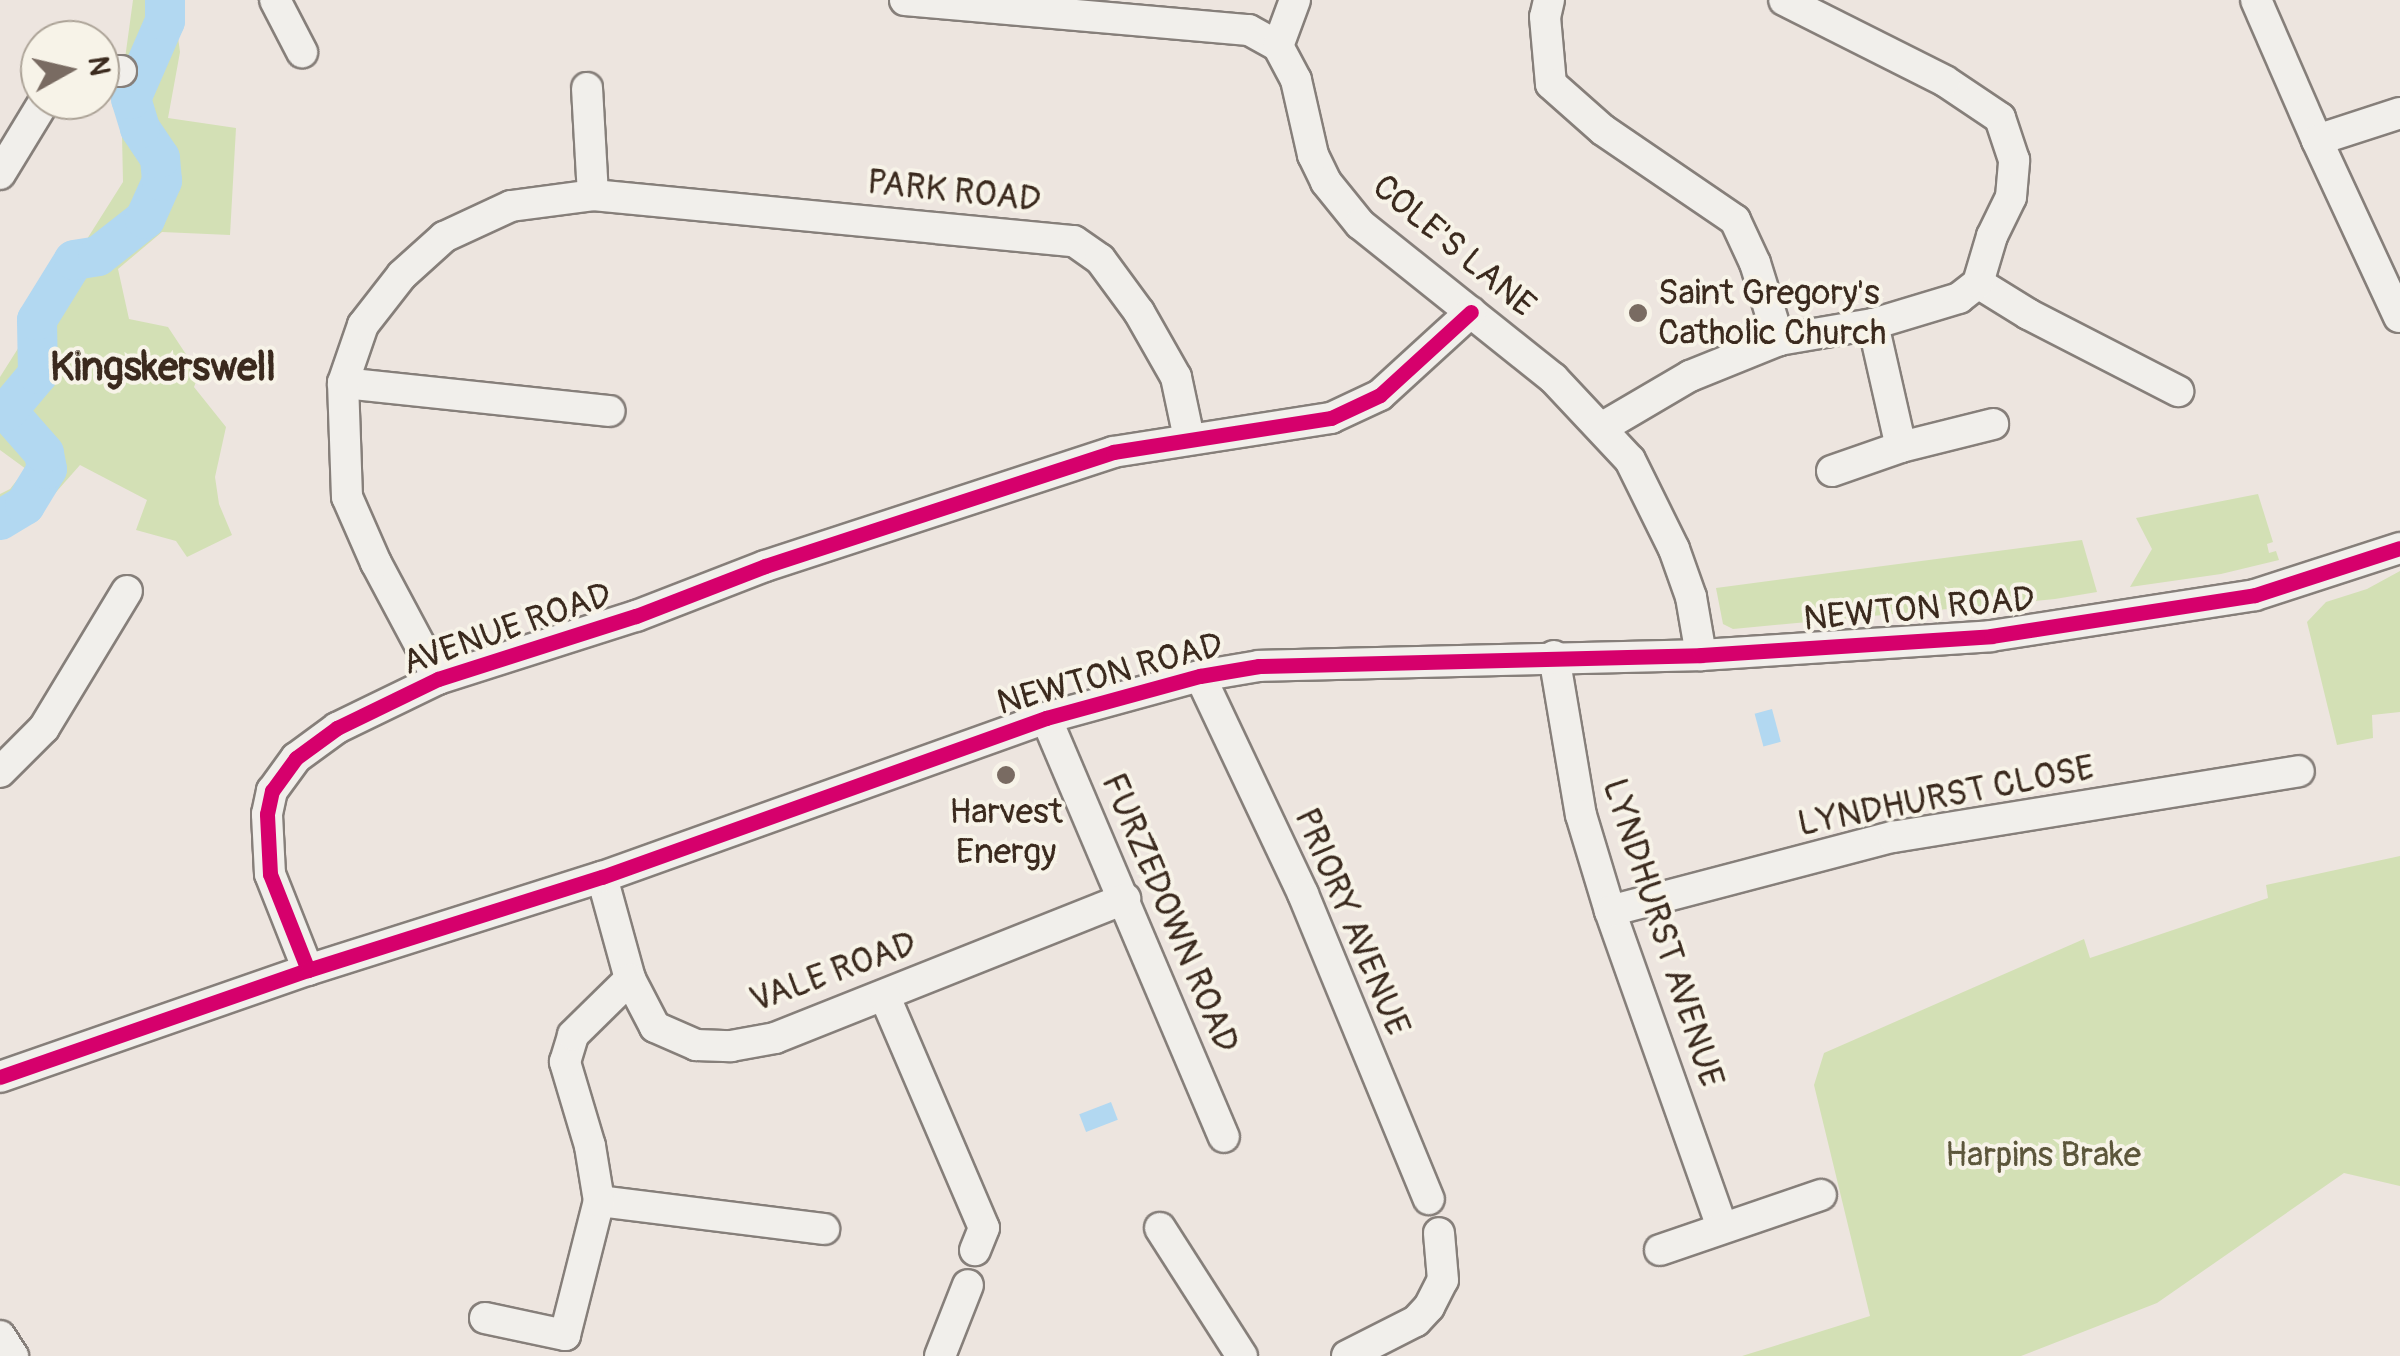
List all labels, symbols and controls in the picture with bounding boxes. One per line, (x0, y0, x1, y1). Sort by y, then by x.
north arrow (20, 20, 120, 120)
text: N (80, 54, 117, 78)
street label: PARK ROAD (865, 161, 1043, 221)
street label: COLE'S LANE (1364, 166, 1544, 326)
place label: Saint Gregory's Catholic Church (1658, 272, 1886, 354)
marker: Saint Gregory's Catholic Church (1627, 302, 1649, 324)
district label: Kingskerswell (50, 344, 276, 392)
street label: AVENUE ROAD (397, 574, 617, 684)
street label: NEWTON ROAD (1802, 578, 2036, 640)
street label: NEWTON ROAD (993, 624, 1227, 724)
street label: LYNDHURST CLOSE (1794, 747, 2098, 845)
marker: Harvest Energy (995, 764, 1017, 786)
street label: FURZEDOWN ROAD (1092, 767, 1248, 1059)
street label: LYNDHURST AVENUE (1593, 774, 1733, 1092)
place label: Harvest Energy (949, 791, 1063, 873)
street label: PRIORY AVENUE (1285, 802, 1419, 1042)
street label: VALE ROAD (744, 923, 922, 1021)
park label: Harpins Brake (1945, 1134, 2141, 1176)

